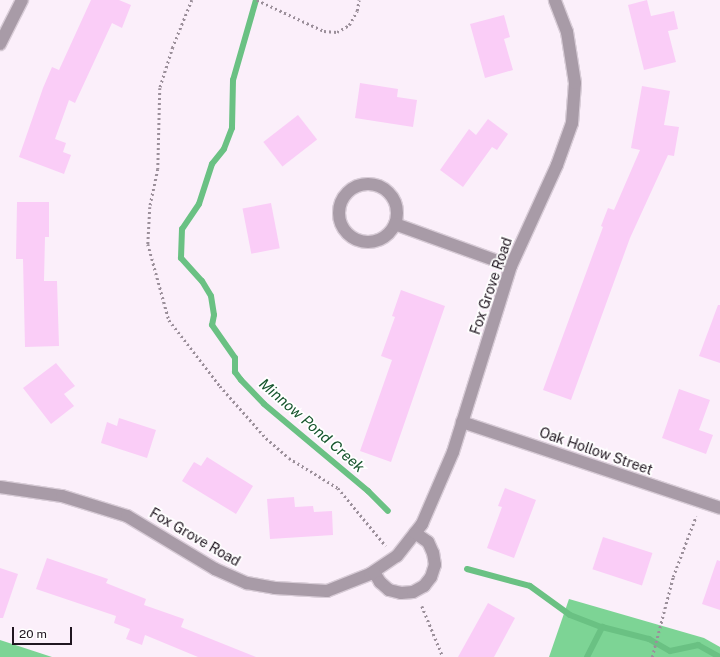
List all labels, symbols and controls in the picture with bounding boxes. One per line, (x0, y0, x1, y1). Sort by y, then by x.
street label: Fox Grove Road (467, 235, 515, 337)
water label: Minnow Pond Creek (256, 374, 368, 476)
street label: Oak Hollow Street (537, 424, 655, 478)
street label: Fox Grove Road (147, 504, 243, 570)
scale bar (14, 619, 74, 645)
text: 20 m (19, 627, 47, 641)

